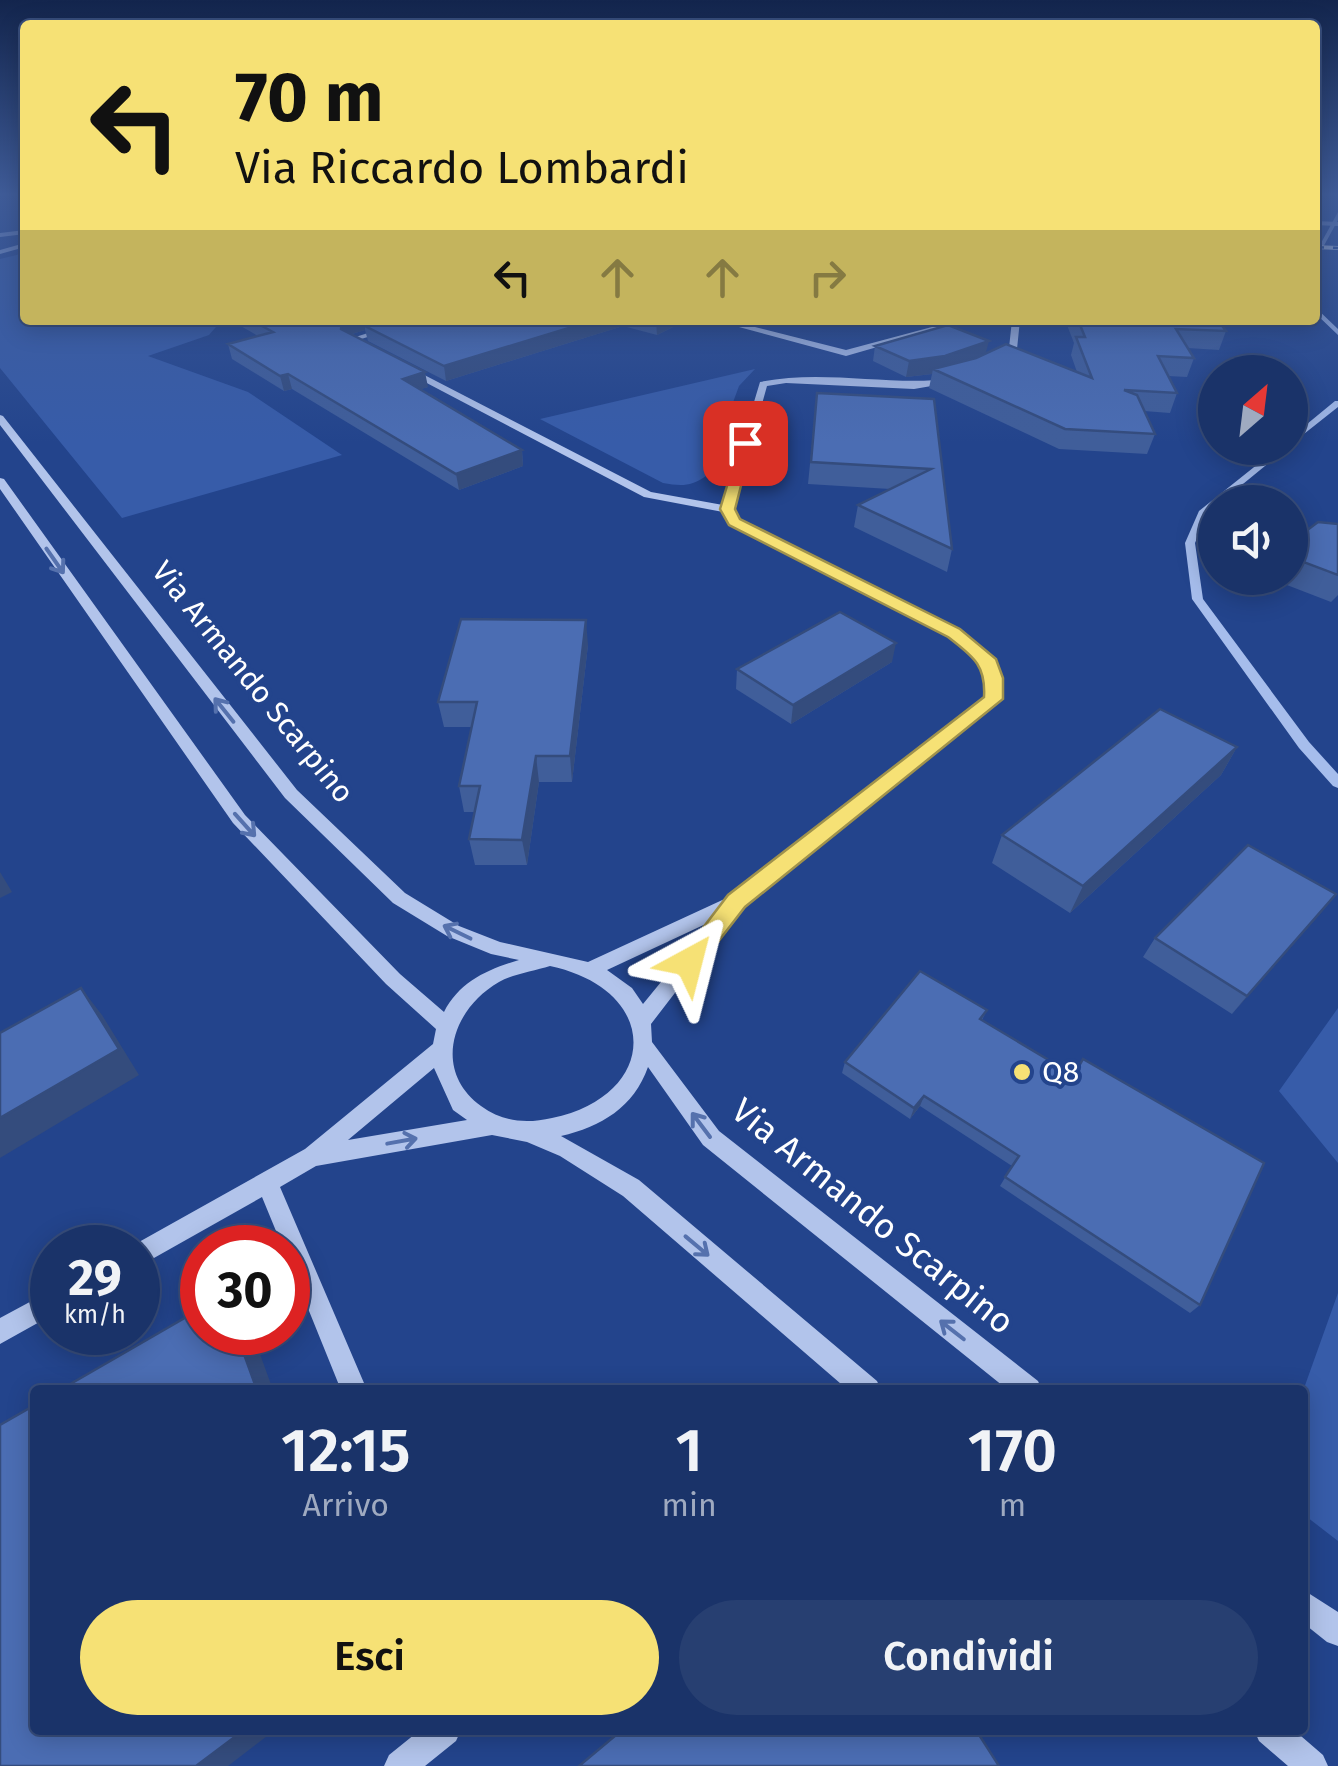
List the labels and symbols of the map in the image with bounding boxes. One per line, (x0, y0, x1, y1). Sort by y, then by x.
north arrow (1198, 355, 1308, 465)
pin (703, 401, 788, 486)
one-way arrow (44, 547, 65, 575)
street label: Via Armando Scarpino (144, 554, 362, 810)
one-way arrow (213, 697, 235, 723)
one-way arrow (234, 812, 257, 837)
position arrow (637, 910, 741, 1014)
one-way arrow (443, 921, 473, 940)
place label: Q8 (1042, 1054, 1079, 1090)
marker: Q8 (1011, 1061, 1033, 1083)
street label: Via Armando Scarpino (723, 1089, 1023, 1343)
one-way arrow (691, 1112, 712, 1139)
one-way arrow (386, 1131, 418, 1150)
speed limit sign: 30 (180, 1225, 310, 1355)
one-way arrow (684, 1234, 710, 1256)
one-way arrow (939, 1320, 966, 1341)

